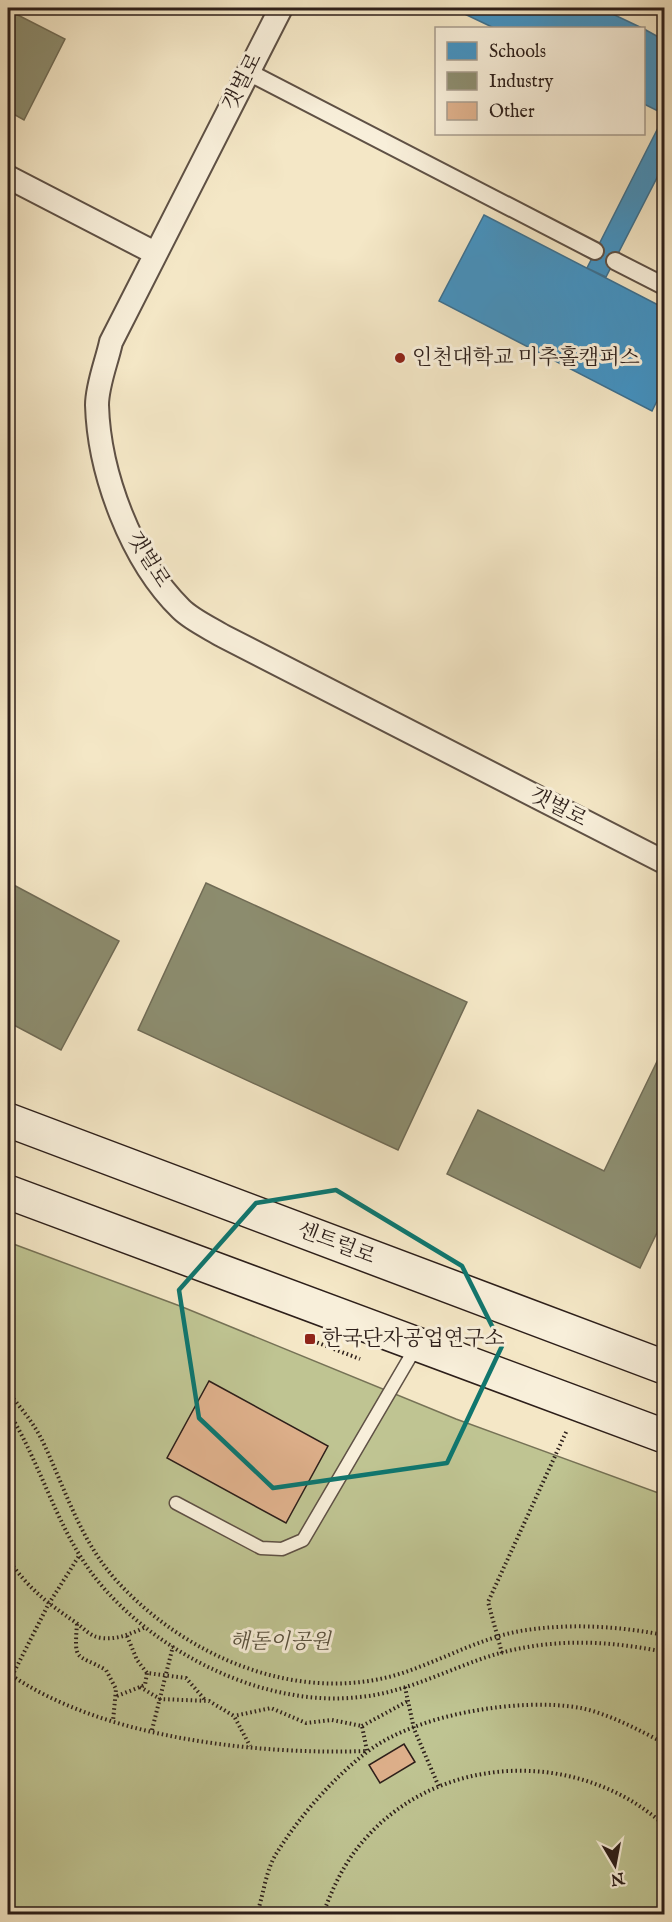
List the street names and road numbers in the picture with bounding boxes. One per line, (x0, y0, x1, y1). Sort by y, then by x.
street label: 갯벌로 (217, 49, 269, 115)
street label: 갯벌로 (120, 527, 176, 593)
street label: 갯벌로 (525, 782, 591, 834)
street label: 센트럴로 (293, 1217, 379, 1271)

